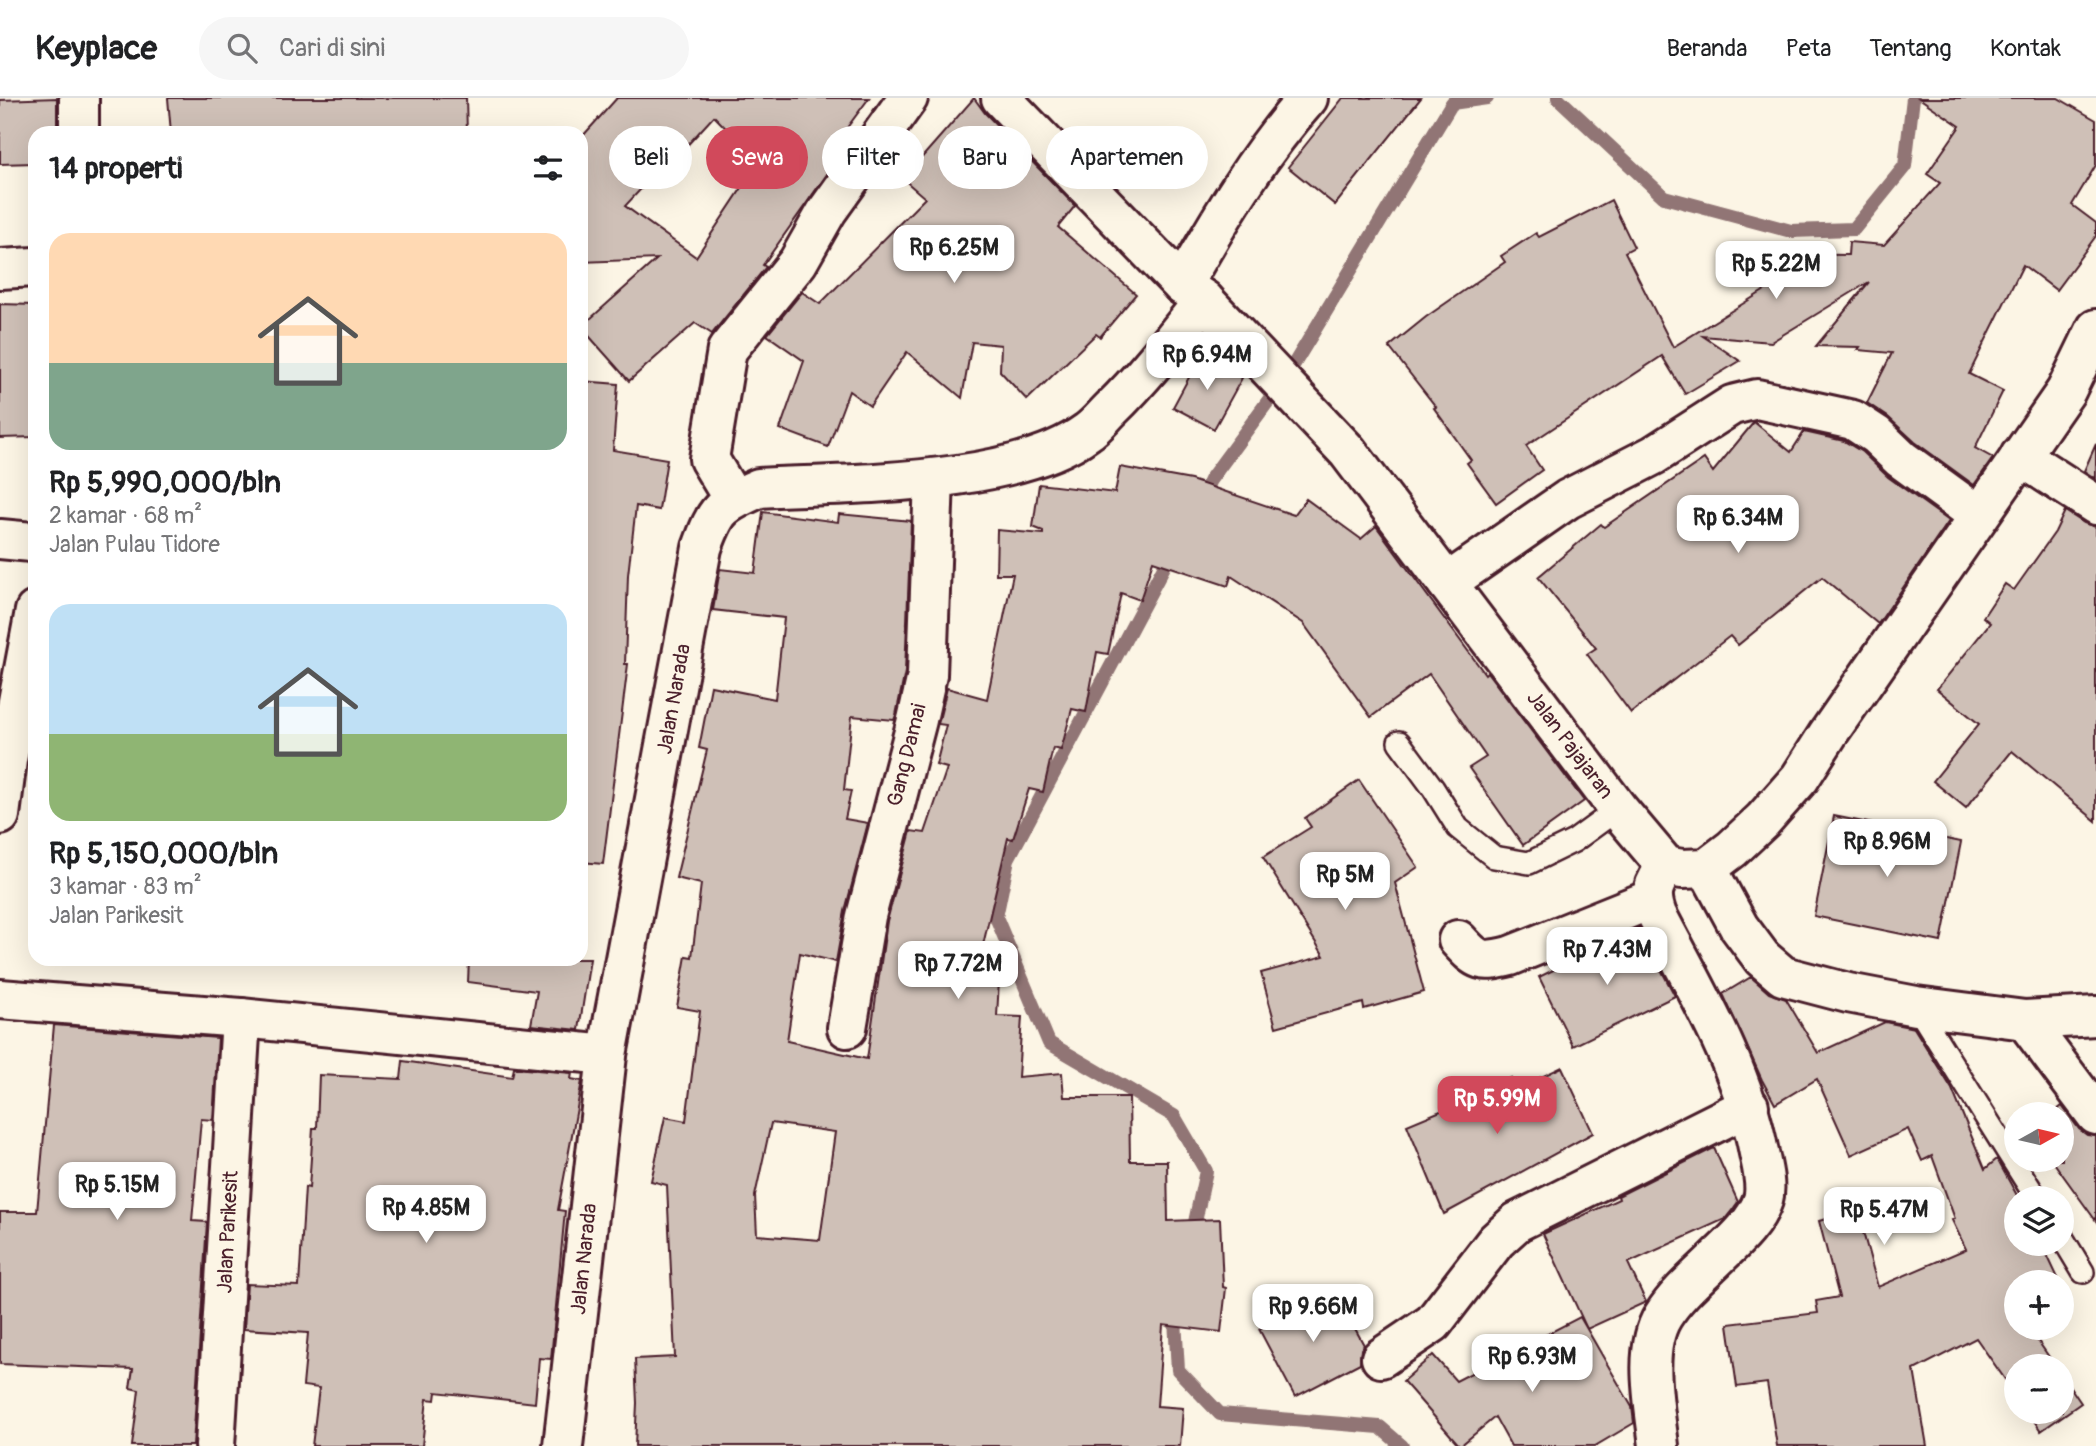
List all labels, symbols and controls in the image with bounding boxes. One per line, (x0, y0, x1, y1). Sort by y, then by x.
search box (199, 17, 689, 80)
text: Keyplace (35, 28, 157, 69)
icon: search (223, 29, 261, 67)
text: Cari di sini (279, 32, 385, 64)
text: Beranda (1666, 34, 1747, 63)
text: Peta (1785, 34, 1831, 63)
text: Tentang (1869, 34, 1952, 63)
text: Kontak (1990, 34, 2061, 63)
chip: Beli (609, 126, 692, 189)
chip: Sewa (706, 126, 808, 189)
chip: Filter (822, 126, 924, 189)
chip: Baru (938, 126, 1032, 189)
chip: Apartemen (1046, 126, 1208, 189)
icon: filters (529, 149, 567, 187)
text: 14 properti (49, 150, 182, 187)
pin: Rp 6.25M (882, 226, 1026, 285)
text: Rp 6.25M (909, 233, 999, 262)
pin: Rp 5.22M (1704, 242, 1848, 301)
text: Rp 5.22M (1732, 249, 1820, 278)
icon: home (245, 278, 371, 404)
pin: Rp 6.94M (1135, 332, 1279, 392)
text: Rp 6.94M (1162, 340, 1252, 369)
text: Rp 5,990,000/bln (49, 464, 281, 501)
pin: Rp 6.34M (1666, 496, 1810, 555)
text: 2 kamar · 68 m² (49, 501, 202, 530)
text: Rp 6.34M (1693, 503, 1783, 532)
text: Jalan Pulau Tidore (49, 530, 220, 559)
street label: Jalan Narada (651, 642, 697, 756)
icon: home (245, 649, 371, 775)
street label: Jalan Pajajaran (1521, 686, 1619, 804)
street label: Gang Damai (881, 700, 933, 809)
pin: Rp 8.96M (1815, 820, 1959, 879)
text: Rp 8.96M (1843, 827, 1931, 856)
text: Rp 5,150,000/bln (49, 835, 278, 872)
pin: Rp 5M (1296, 852, 1394, 912)
text: Rp 5M (1316, 860, 1374, 889)
text: 3 kamar · 83 m² (49, 872, 202, 901)
text: Jalan Parikesit (49, 901, 184, 930)
pin: Rp 7.43M (1535, 928, 1679, 987)
text: Rp 7.43M (1562, 935, 1652, 964)
pin: Rp 7.72M (886, 942, 1030, 1001)
text: Rp 7.72M (914, 949, 1002, 978)
pin: Rp 5.99M (1425, 1076, 1569, 1136)
text: Rp 5.99M (1454, 1084, 1540, 1113)
north arrow (2004, 1102, 2074, 1172)
map controls (2004, 1102, 2074, 1424)
pin: Rp 5.15M (45, 1162, 189, 1222)
street label: Jalan Parikesit (211, 1169, 245, 1294)
text: Rp 5.15M (75, 1170, 159, 1199)
pin: Rp 4.85M (354, 1186, 498, 1245)
button: layers (2004, 1186, 2074, 1256)
pin: Rp 5.47M (1812, 1188, 1956, 1247)
text: Rp 4.85M (382, 1193, 470, 1222)
text: Rp 5.47M (1840, 1195, 1928, 1224)
street label: Jalan Narada (565, 1202, 603, 1316)
button: + (2004, 1270, 2074, 1340)
pin: Rp 9.66M (1241, 1284, 1385, 1344)
text: Rp 9.66M (1268, 1292, 1358, 1321)
pin: Rp 6.93M (1460, 1334, 1604, 1394)
text: Rp 6.93M (1488, 1342, 1576, 1371)
button: − (2004, 1354, 2074, 1424)

